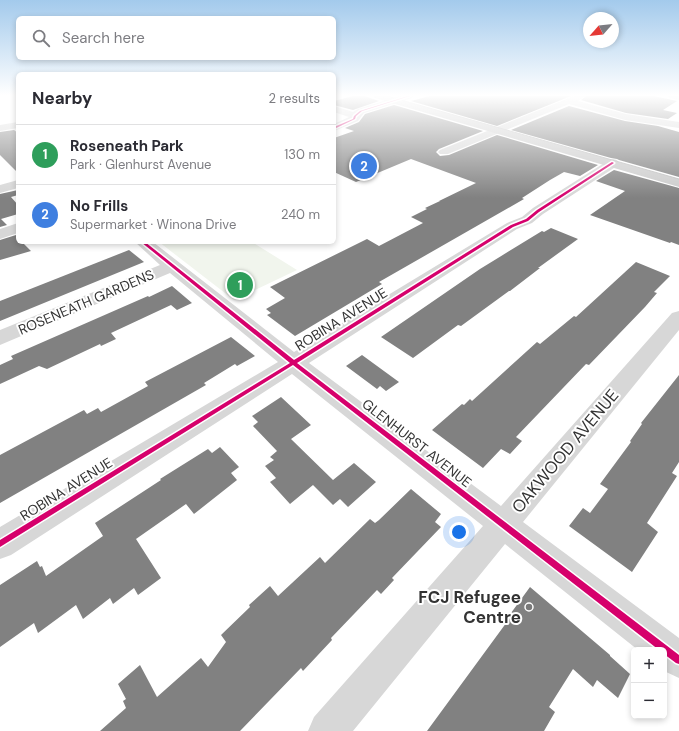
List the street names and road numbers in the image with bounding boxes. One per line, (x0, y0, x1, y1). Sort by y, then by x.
street label: ROSENEATH GARDENS (15, 265, 157, 339)
street label: ROBINA AVENUE (291, 283, 391, 355)
street label: OAKWOOD AVENUE (507, 384, 623, 518)
street label: GLENHURST AVENUE (359, 395, 475, 491)
street label: ROBINA AVENUE (16, 453, 116, 525)

